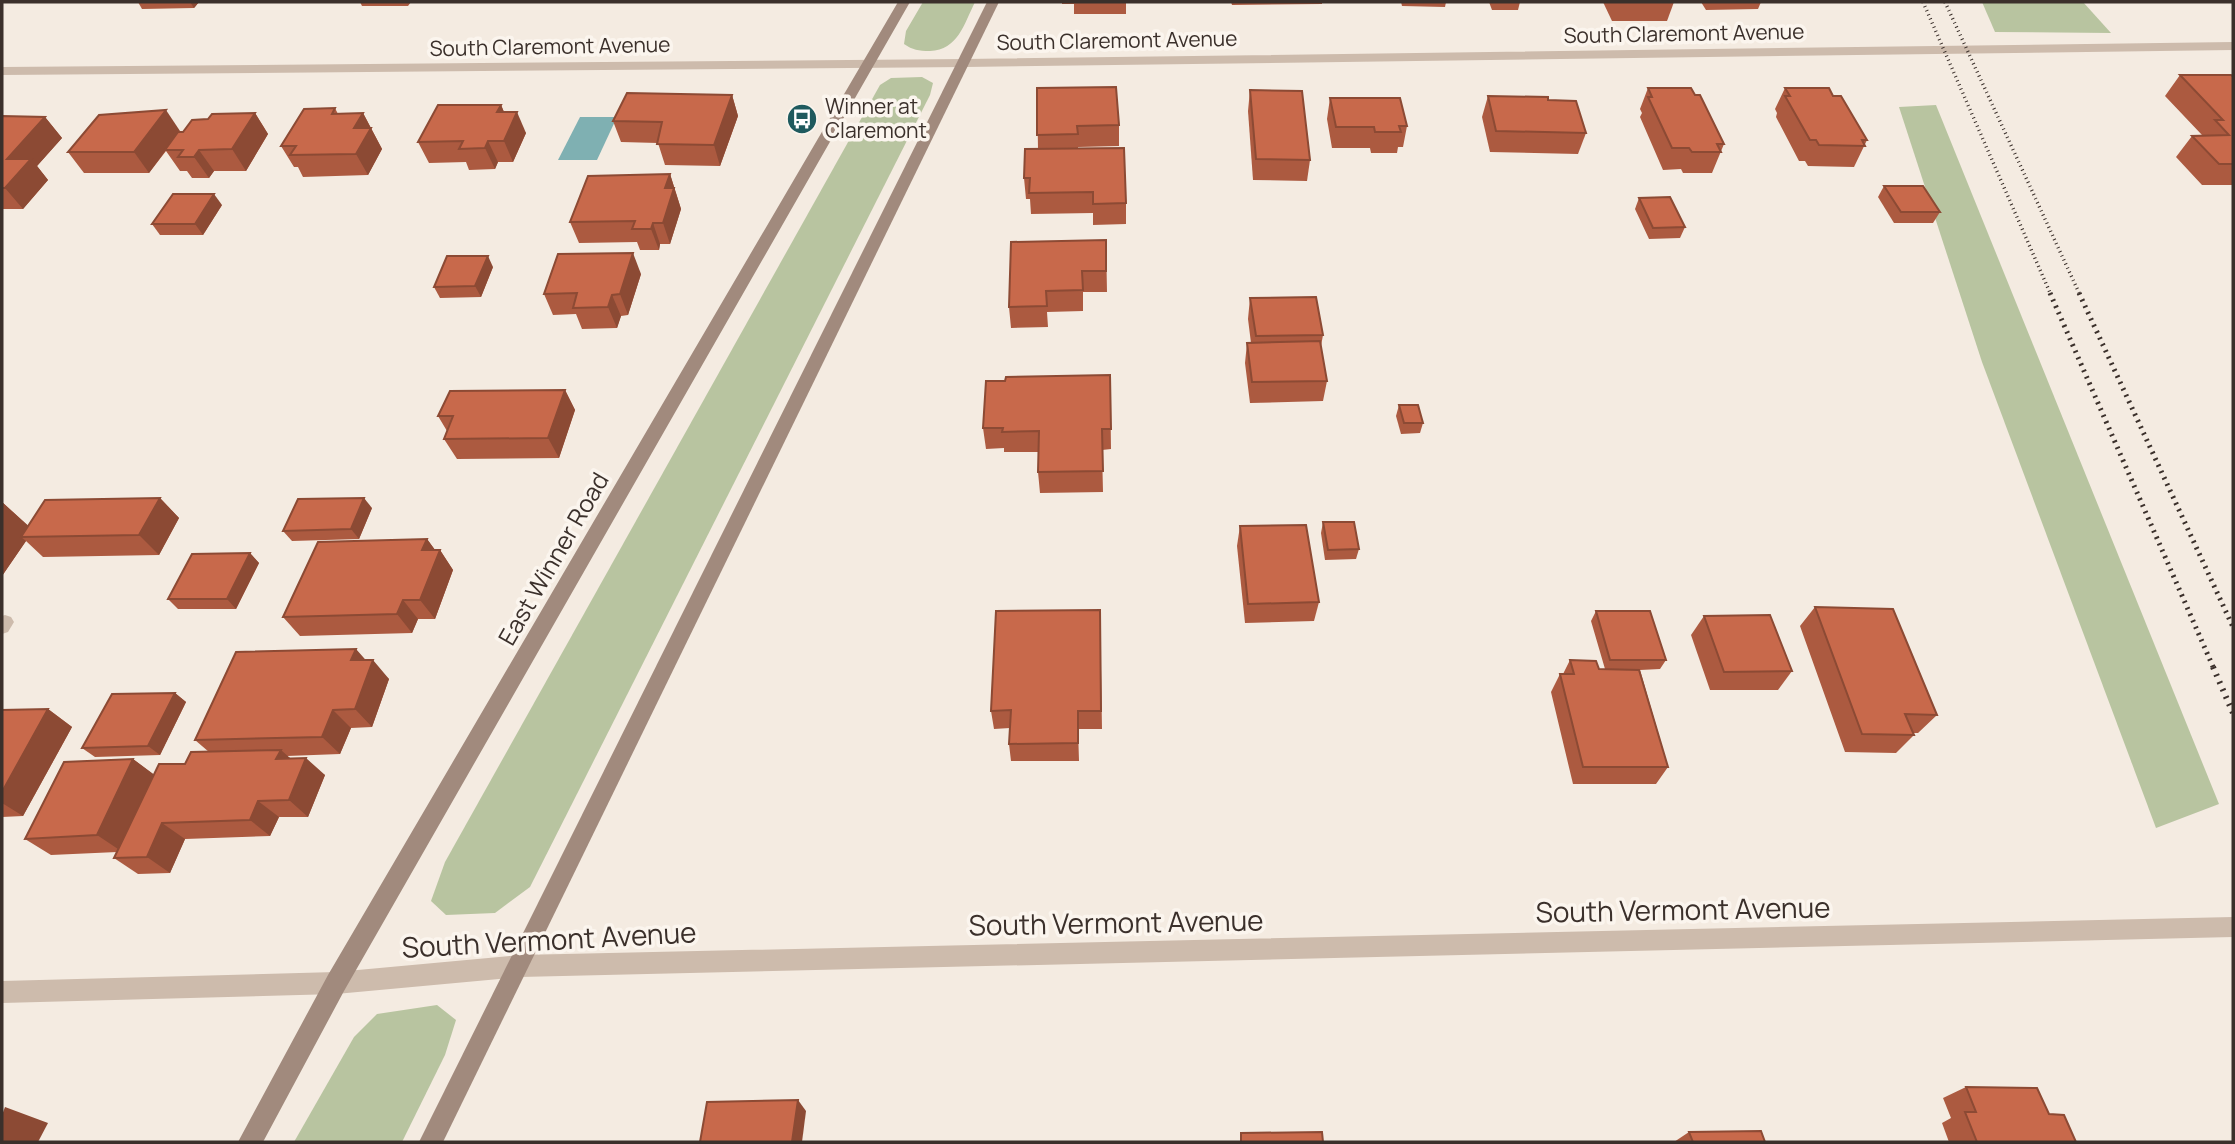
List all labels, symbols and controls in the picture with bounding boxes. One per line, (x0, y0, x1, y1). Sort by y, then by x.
street label: South Claremont Avenue (1563, 17, 1805, 49)
street label: South Claremont Avenue (996, 24, 1238, 56)
street label: South Claremont Avenue (429, 30, 671, 62)
place label: Winner at Claremont (825, 92, 927, 144)
bus stop icon: Winner at Claremont (785, 102, 819, 136)
street label: East Winner Road (490, 466, 616, 651)
street label: South Vermont Avenue (1535, 887, 1831, 931)
street label: South Vermont Avenue (968, 900, 1264, 944)
street label: South Vermont Avenue (401, 912, 697, 966)

